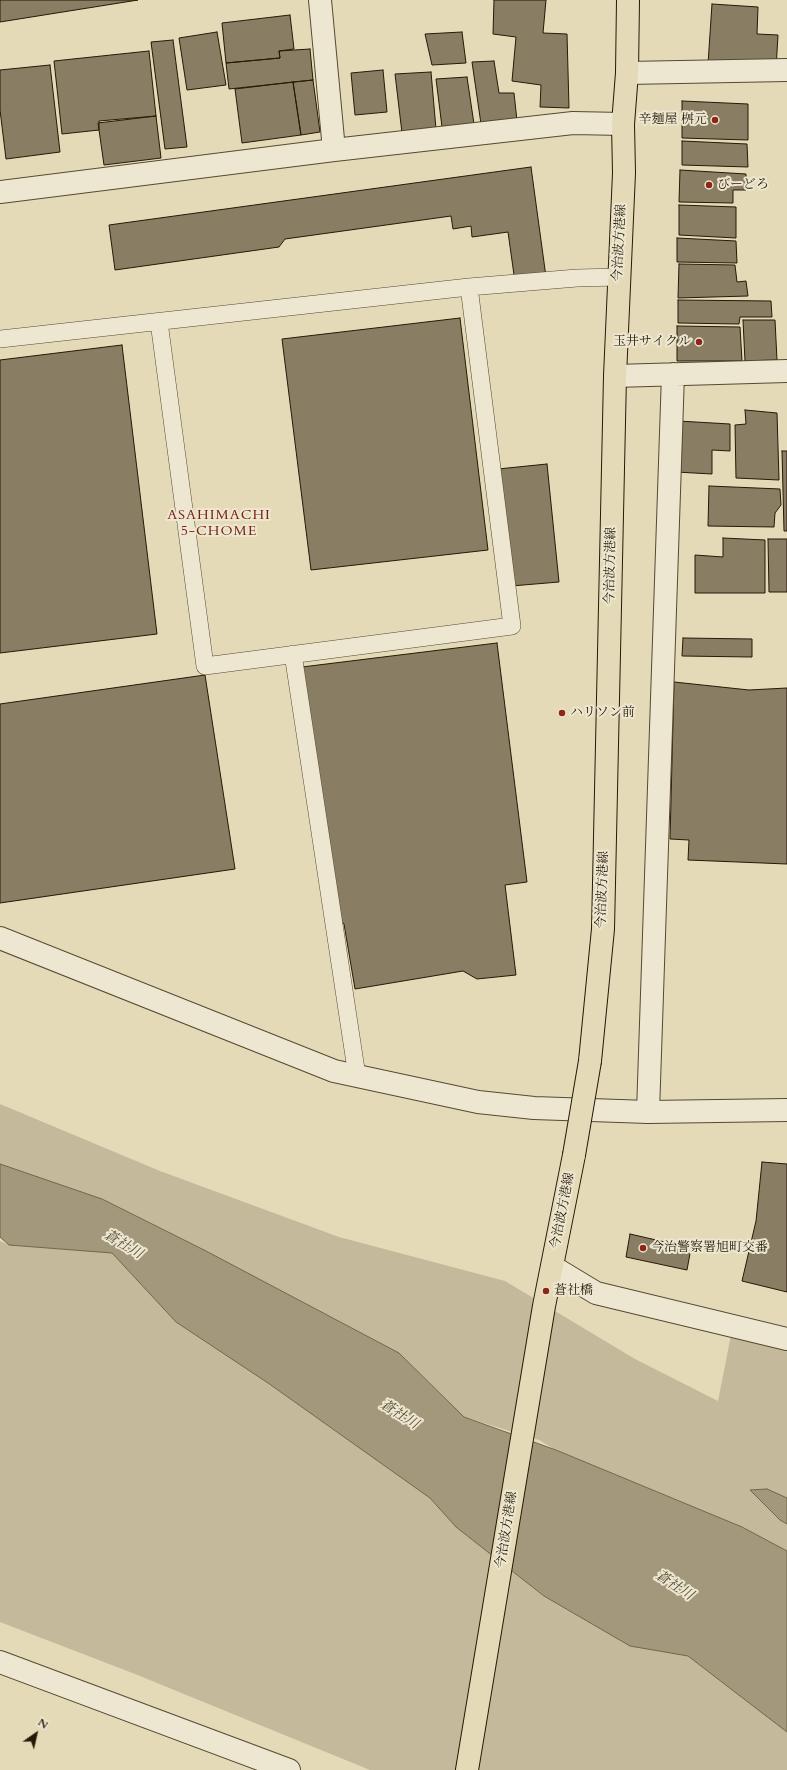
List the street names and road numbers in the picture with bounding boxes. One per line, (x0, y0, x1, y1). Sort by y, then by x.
street label: 今治波方港線 (610, 204, 630, 282)
street label: 今治波方港線 (603, 527, 619, 605)
street label: 今治波方港線 (594, 851, 612, 929)
street label: 今治波方港線 (548, 1171, 578, 1251)
street label: 今治波方港線 (493, 1490, 521, 1570)

